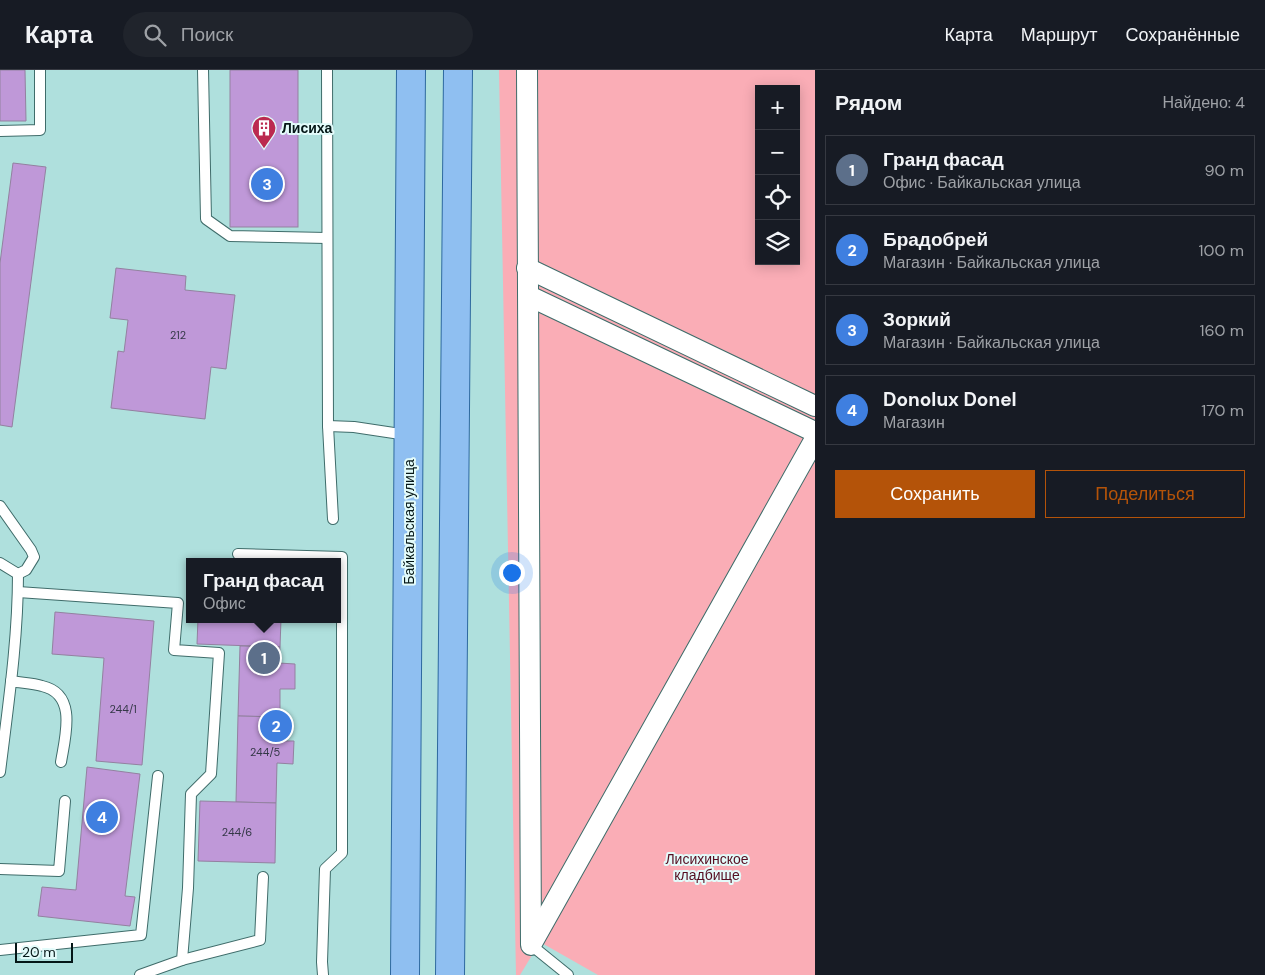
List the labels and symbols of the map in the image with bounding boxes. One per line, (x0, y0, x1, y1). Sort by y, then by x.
building icon: Лисиха (251, 115, 277, 149)
place label: Лисиха (282, 119, 333, 137)
pin: 3 (251, 165, 283, 203)
house number: 212 (170, 328, 186, 342)
street label: Байкальская улица (400, 459, 418, 585)
your location (499, 560, 525, 586)
pin: 1 (248, 639, 280, 677)
house number: 244/1 (109, 702, 137, 716)
pin: 2 (260, 707, 292, 745)
house number: 244/5 (250, 745, 280, 759)
pin: 4 (86, 798, 118, 836)
house number: 244/6 (222, 825, 252, 839)
park label: Лисихинское кладбище (665, 850, 749, 884)
scale bar (15, 940, 72, 963)

